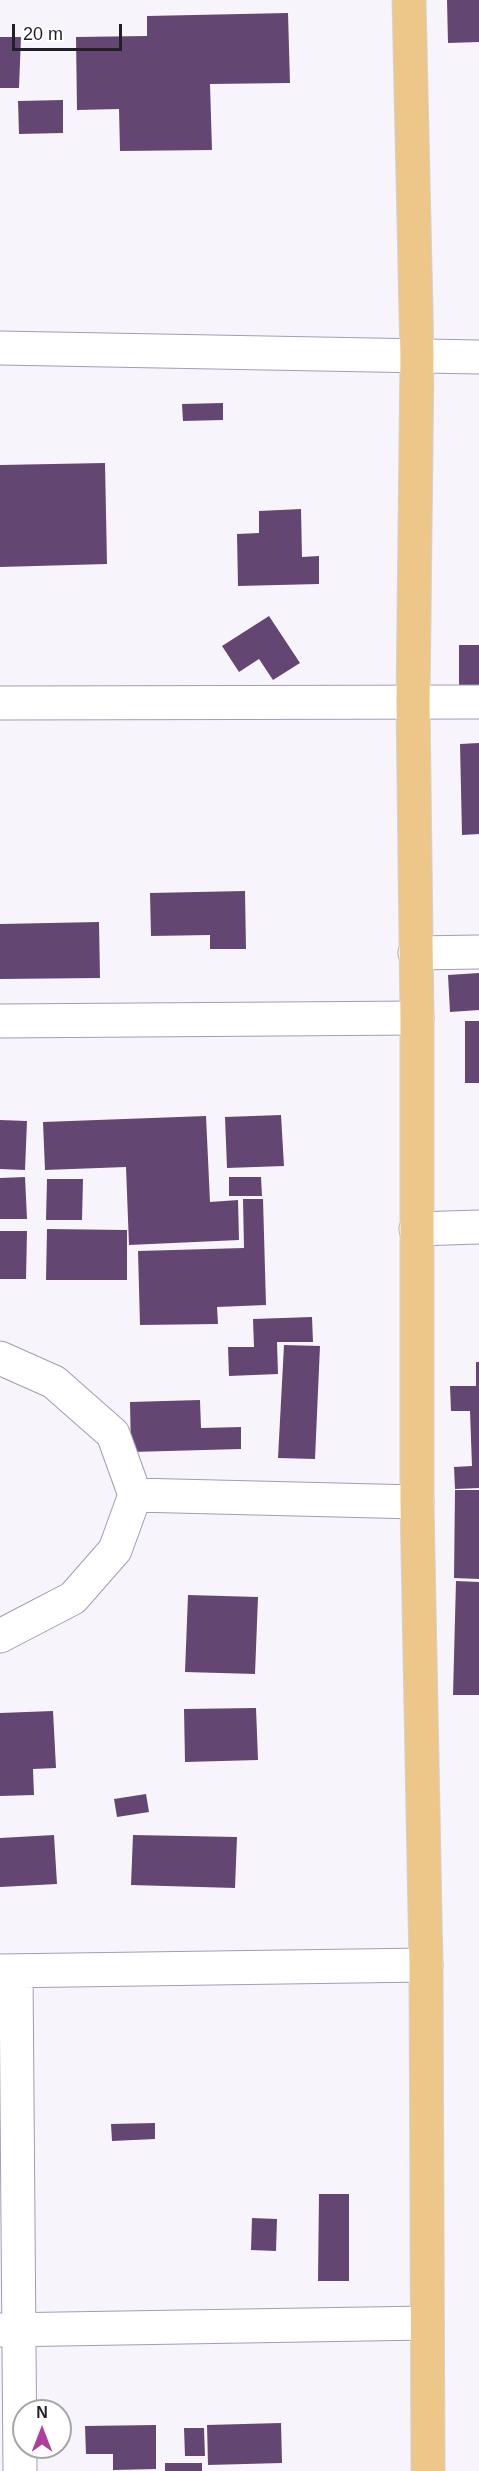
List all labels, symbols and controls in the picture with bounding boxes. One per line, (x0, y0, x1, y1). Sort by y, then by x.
scale bar (15, 12, 124, 50)
text: 20 m (23, 24, 63, 44)
north arrow (12, 2399, 72, 2459)
text: N (36, 2404, 48, 2421)

